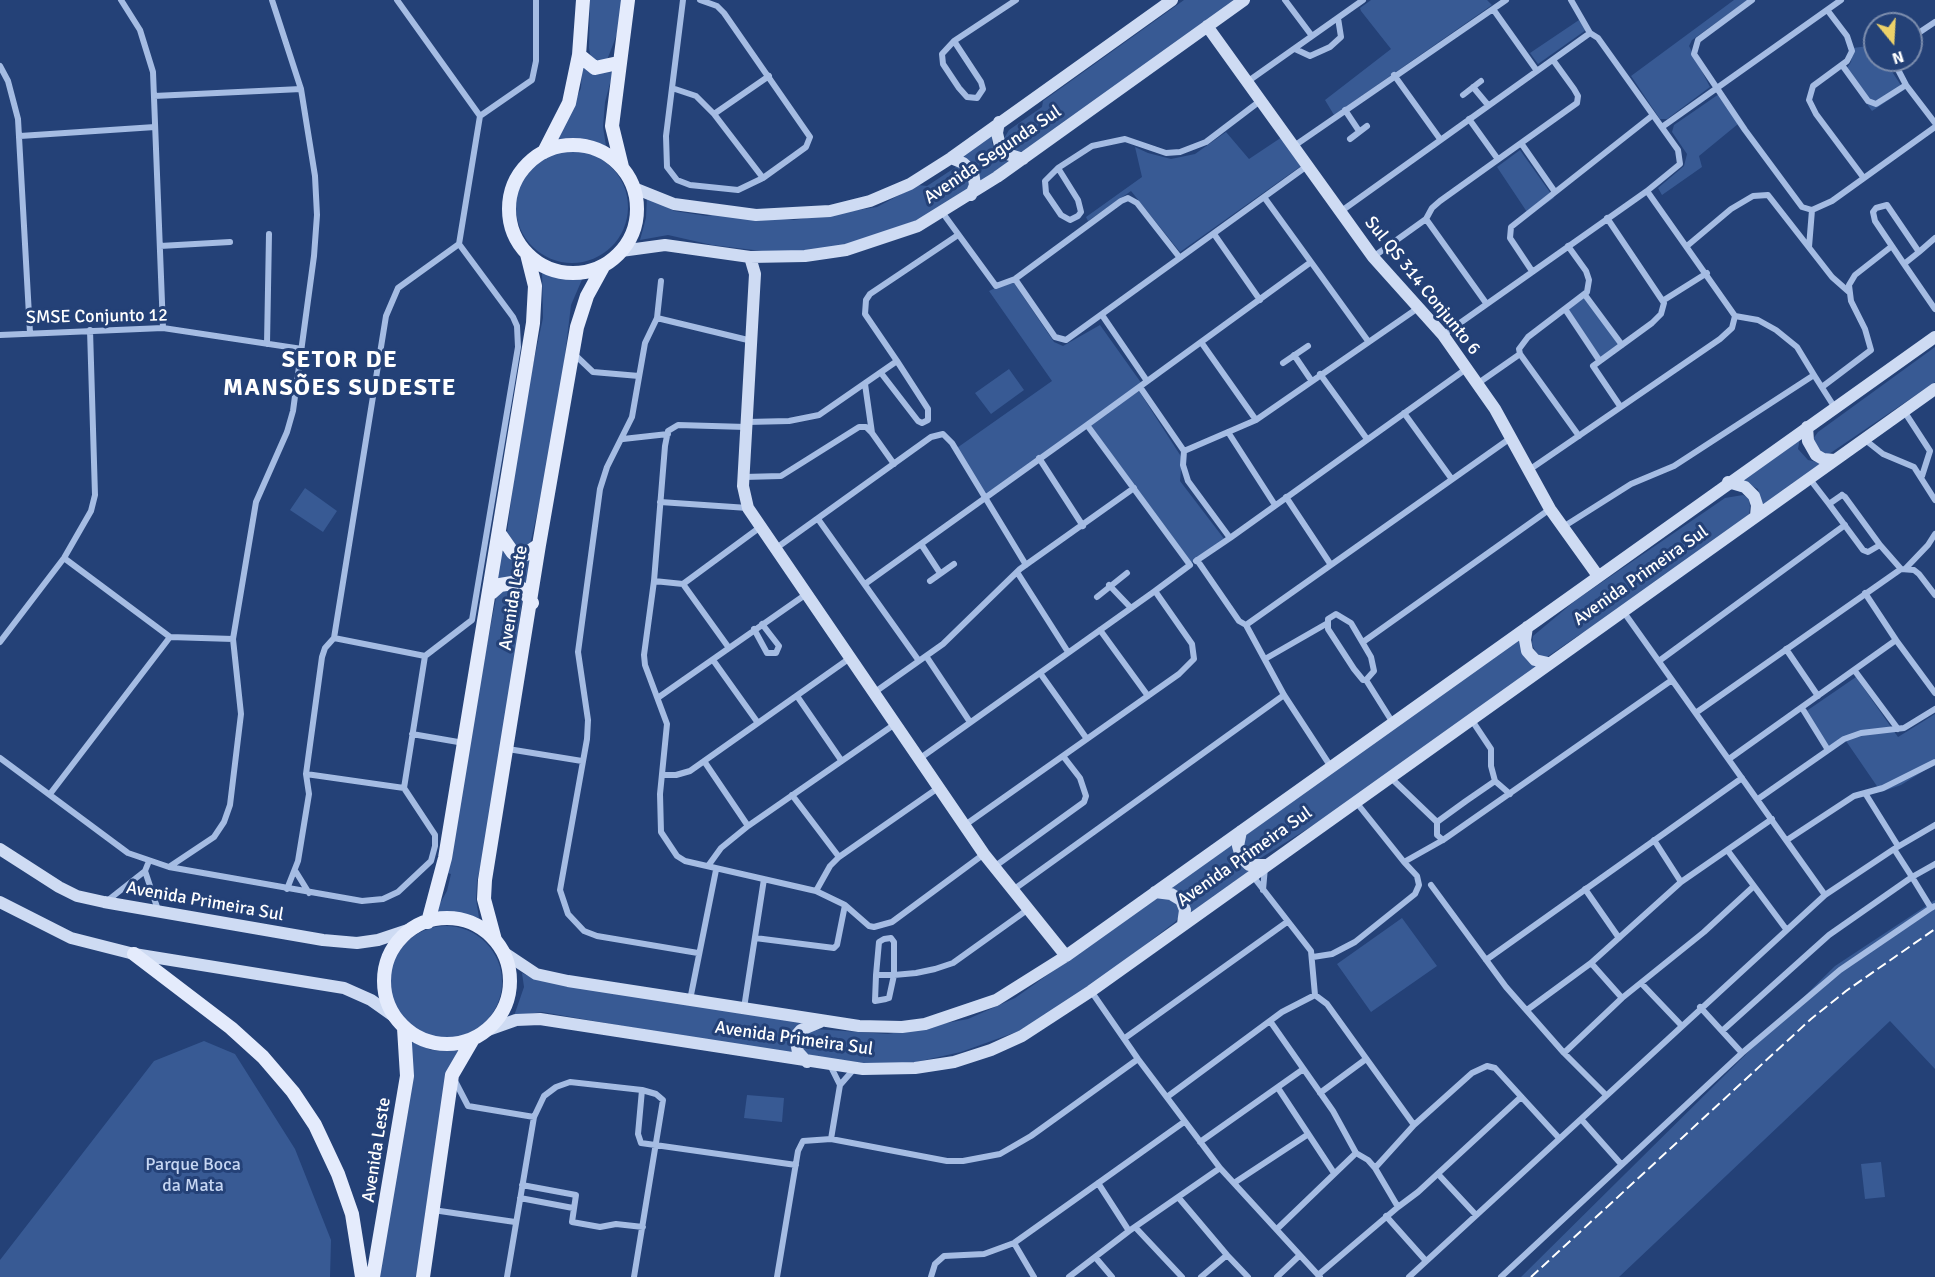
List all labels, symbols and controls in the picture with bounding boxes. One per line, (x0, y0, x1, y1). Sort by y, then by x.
north arrow (1863, 12, 1923, 72)
text: N (1890, 46, 1906, 68)
street label: Avenida Segunda Sul (920, 101, 1066, 209)
street label: Sul QS 314 Conjunto 6 (1360, 213, 1484, 359)
street label: SMSE Conjunto 12 (26, 305, 168, 329)
district label: SETOR DE MANSÕES SUDESTE (223, 347, 457, 403)
street label: Avenida Primeira Sul (1569, 521, 1713, 631)
street label: Avenida Leste (495, 544, 533, 652)
street label: Avenida Primeira Sul (1173, 802, 1317, 912)
street label: Avenida Primeira Sul (124, 877, 286, 927)
street label: Avenida Primeira Sul (713, 1017, 875, 1061)
street label: Avenida Leste (358, 1096, 396, 1204)
park label: Parque Boca da Mata (145, 1154, 241, 1196)

